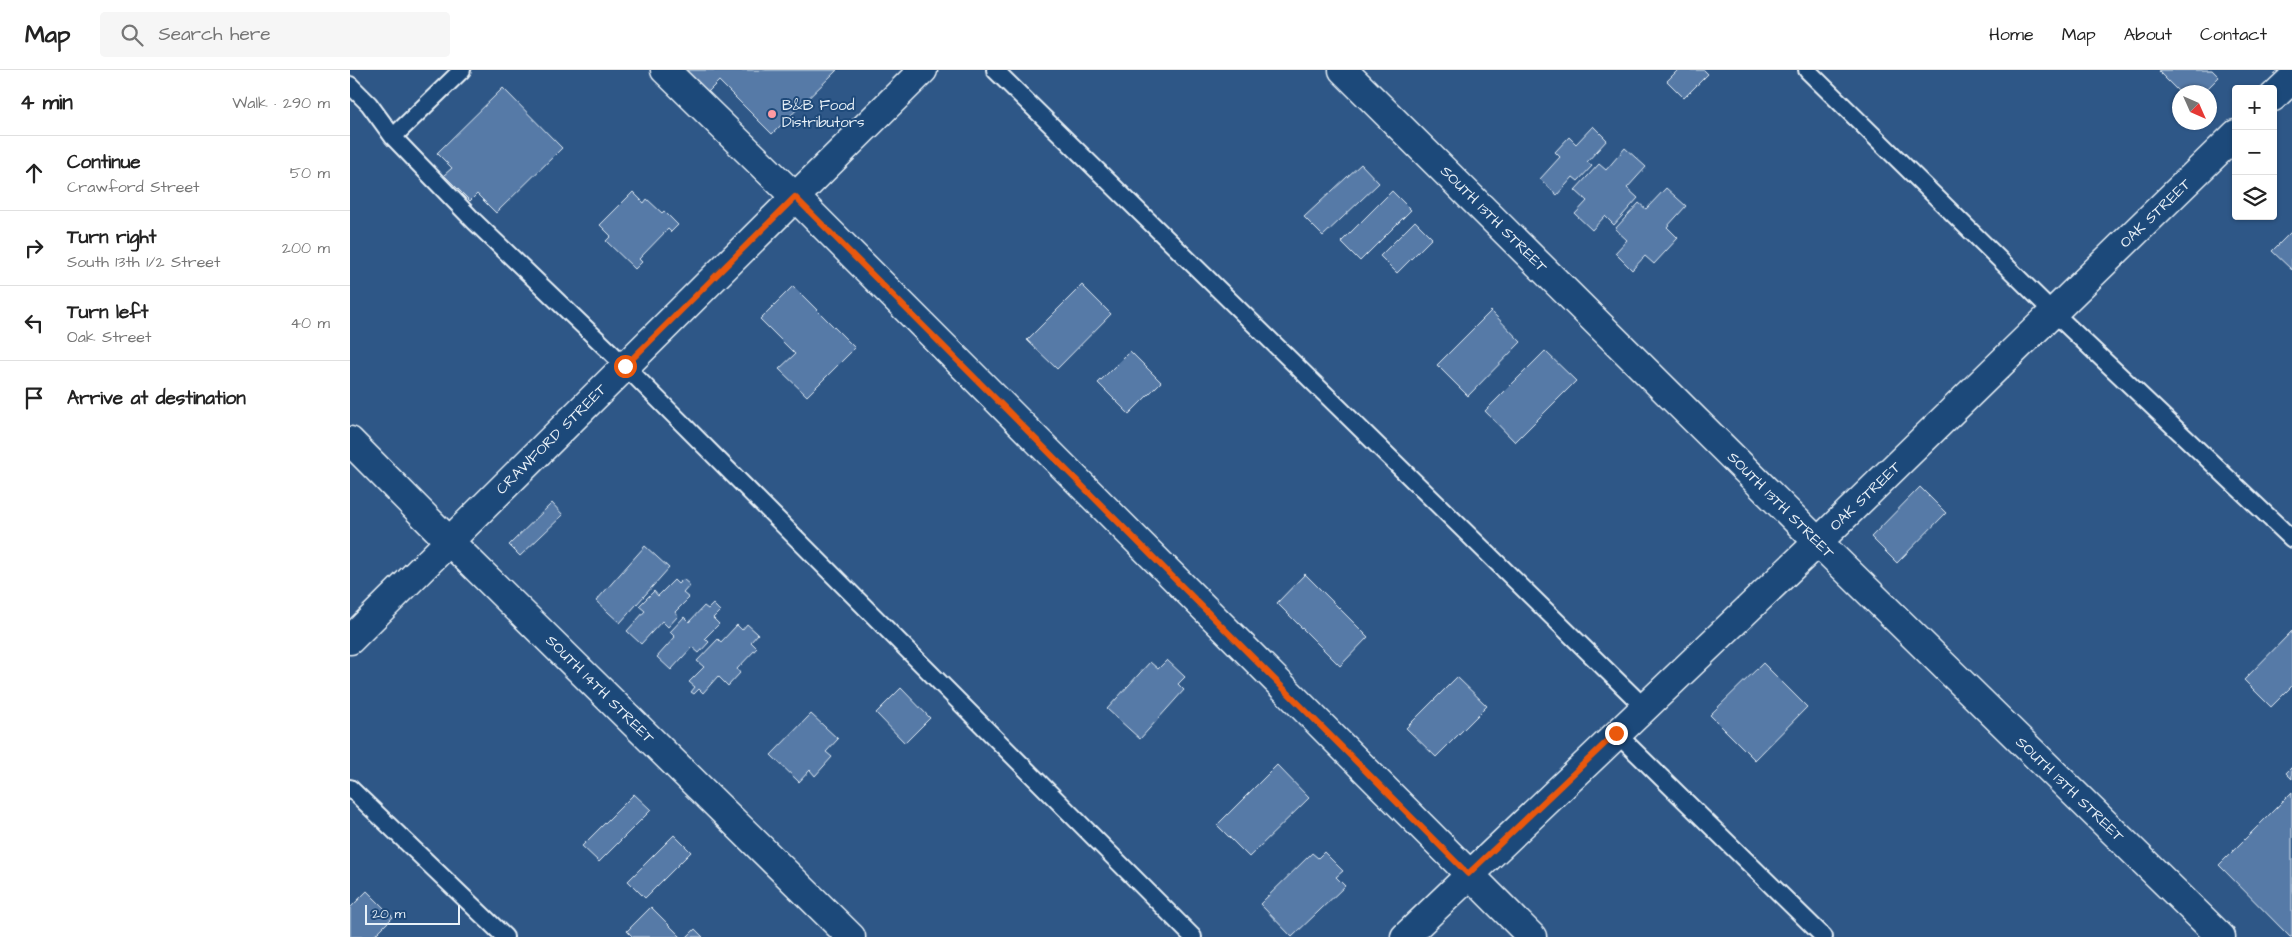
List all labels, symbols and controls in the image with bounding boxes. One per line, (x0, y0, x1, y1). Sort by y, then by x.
search box (100, 12, 450, 57)
text: Map (25, 18, 70, 52)
icon: search (118, 21, 146, 49)
text: Search here (158, 21, 271, 48)
text: Home (1989, 22, 2034, 47)
text: Map (2062, 22, 2096, 47)
text: About (2124, 22, 2172, 47)
text: Contact (2200, 22, 2267, 47)
north arrow (2172, 85, 2217, 130)
map controls (2232, 85, 2277, 220)
button: + (2232, 85, 2277, 130)
text: 4 min (20, 88, 73, 117)
text: Walk · 290 m (232, 92, 330, 114)
place label: B&B Food Distributors (782, 95, 865, 133)
marker: B&B Food Distributors (766, 108, 778, 120)
button: − (2232, 130, 2277, 175)
text: Continue (67, 149, 141, 176)
icon: ahead (20, 159, 48, 187)
street label: SOUTH 13TH STREET (1436, 161, 1552, 278)
text: 50 m (290, 162, 330, 184)
street label: OAK STREET (2115, 174, 2196, 253)
button: layers (2232, 175, 2277, 220)
text: Crawford Street (67, 176, 200, 198)
text: Turn right (67, 224, 156, 251)
icon: right (20, 234, 48, 262)
text: 200 m (282, 237, 330, 259)
text: South 13th 1/2 Street (67, 251, 220, 273)
text: Turn left (67, 299, 148, 326)
icon: left (20, 309, 48, 337)
text: 40 m (290, 312, 330, 334)
text: Oak Street (67, 326, 151, 348)
route start (614, 355, 637, 378)
street label: CRAWFORD STREET (491, 379, 612, 499)
icon: arrive (20, 384, 48, 412)
text: Arrive at destination (67, 385, 246, 412)
street label: SOUTH 13TH STREET (1723, 447, 1839, 564)
street label: OAK STREET (1825, 457, 1906, 536)
street label: SOUTH 14TH STREET (541, 630, 659, 749)
route end (1605, 722, 1628, 745)
street label: SOUTH 13TH STREET (2011, 732, 2129, 847)
scale bar (365, 902, 460, 925)
text: 20 m (372, 904, 405, 924)

